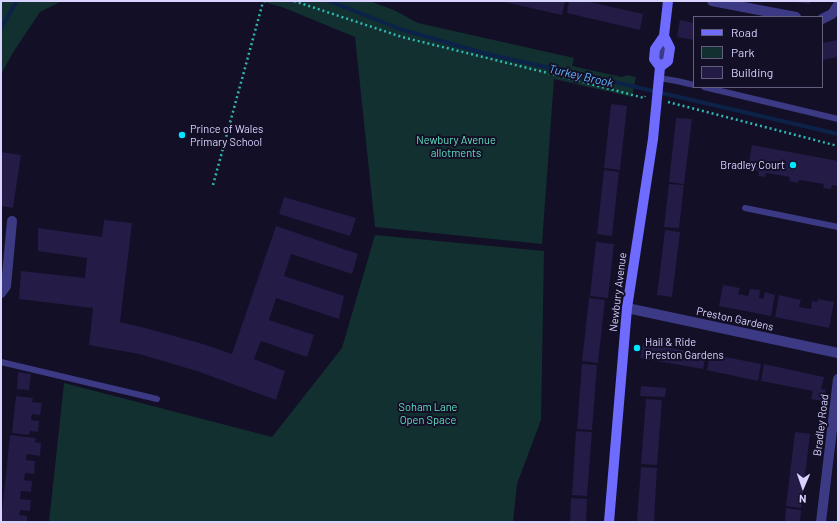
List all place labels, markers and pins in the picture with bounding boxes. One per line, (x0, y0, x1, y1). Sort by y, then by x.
place label: Prince of Wales Primary School (190, 122, 263, 148)
marker: Prince of Wales Primary School (177, 130, 187, 140)
place label: Bradley Court (720, 158, 785, 172)
marker: Bradley Court (788, 160, 798, 170)
place label: Hail & Ride Preston Gardens (645, 335, 724, 361)
marker: Hail & Ride Preston Gardens (632, 343, 642, 353)

